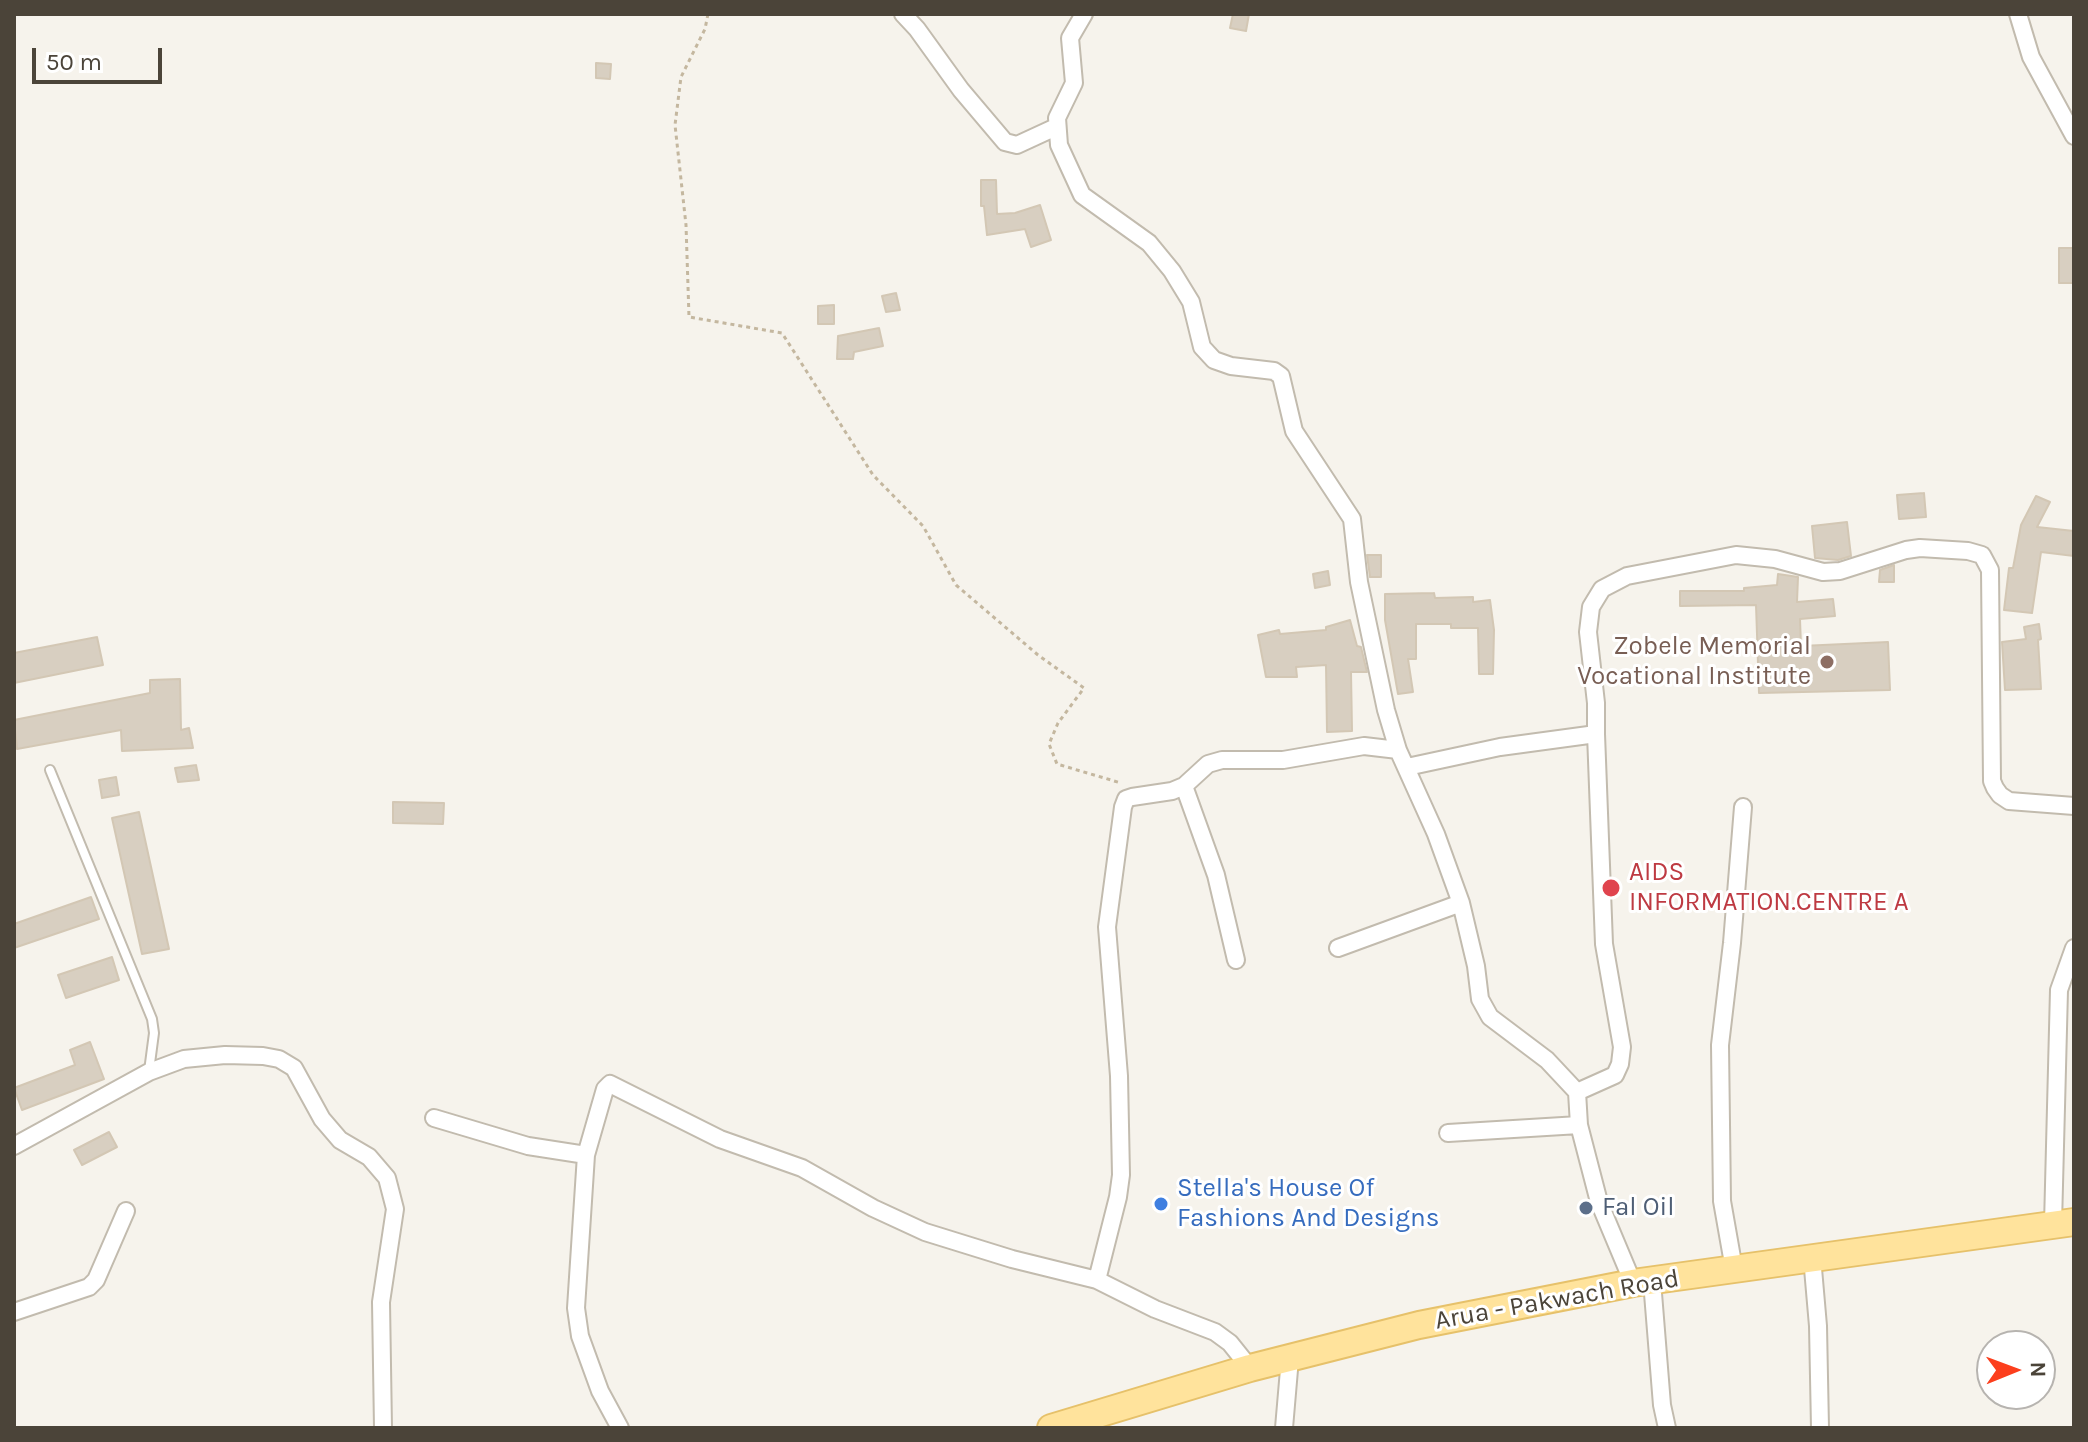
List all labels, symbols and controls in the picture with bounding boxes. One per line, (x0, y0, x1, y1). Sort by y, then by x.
scale bar (36, 32, 166, 82)
text: 50 m (46, 48, 102, 76)
place label: Zobele Memorial Vocational Institute (1577, 631, 1811, 692)
marker: Zobele Memorial Vocational Institute (1818, 653, 1836, 671)
place label: AIDS INFORMATION.CENTRE A (1629, 857, 1909, 918)
marker: AIDS INFORMATION.CENTRE A (1600, 877, 1622, 899)
place label: Stella's House Of Fashions And Designs (1177, 1173, 1439, 1234)
place label: Fal Oil (1602, 1192, 1675, 1224)
marker: Stella's House Of Fashions And Designs (1152, 1195, 1170, 1213)
marker: Fal Oil (1577, 1199, 1595, 1217)
street label: Arua - Pakwach Road (1432, 1263, 1682, 1337)
north arrow (1976, 1330, 2056, 1410)
text: N (2025, 1361, 2051, 1378)

